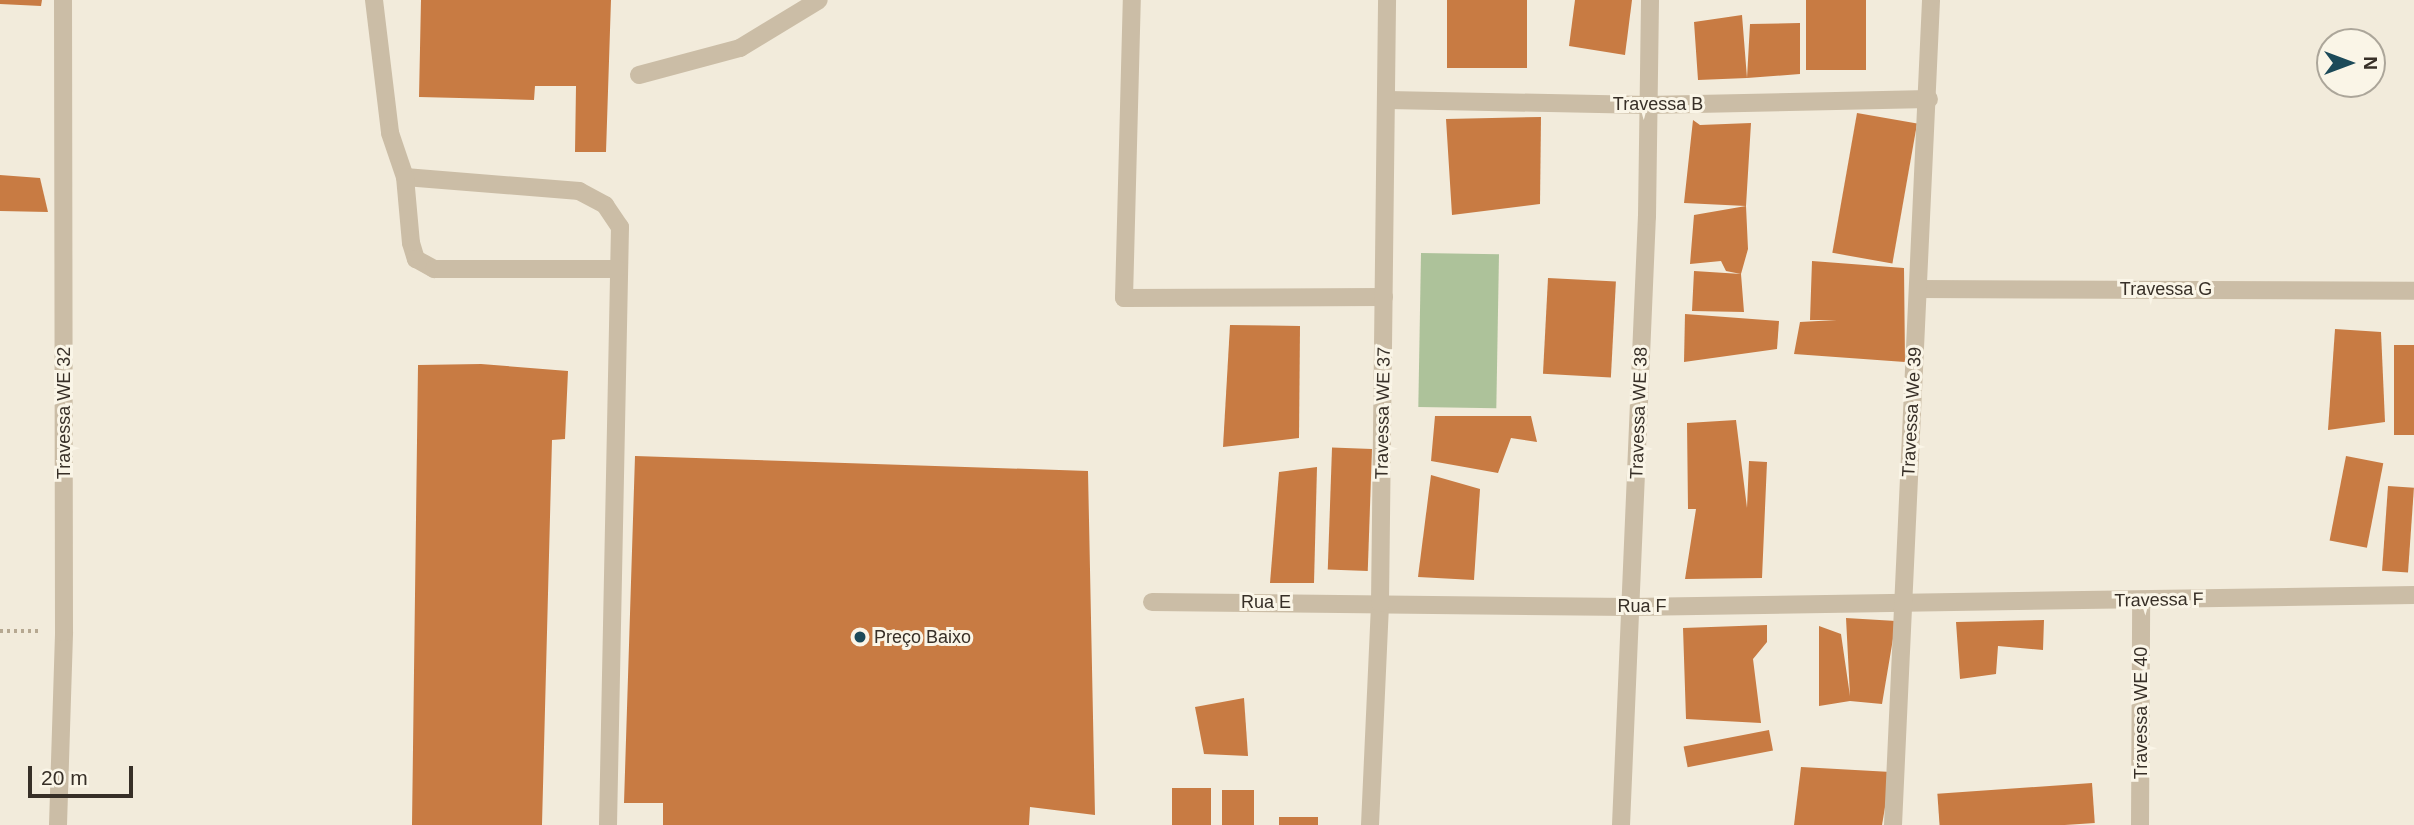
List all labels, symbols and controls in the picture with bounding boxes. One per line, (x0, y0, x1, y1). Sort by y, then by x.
north arrow (2316, 28, 2386, 98)
text: N (2360, 56, 2381, 70)
street label: Travessa B (1613, 93, 1703, 115)
street label: Travessa G (2120, 278, 2212, 300)
street label: Travessa WE 38 (1626, 346, 1652, 480)
street label: Travessa We 39 (1898, 346, 1926, 478)
street label: Travessa WE 32 (53, 347, 75, 479)
street label: Travessa WE 37 (1371, 347, 1395, 479)
street label: Travessa F (2114, 588, 2204, 612)
street label: Rua E (1241, 591, 1291, 613)
street label: Rua F (1617, 595, 1667, 617)
place label: Preço Baixo (874, 626, 971, 648)
marker: Preço Baixo (852, 629, 868, 645)
street label: Travessa WE 40 (2130, 647, 2152, 779)
scale bar (32, 752, 136, 796)
text: 20 m (41, 766, 88, 789)

